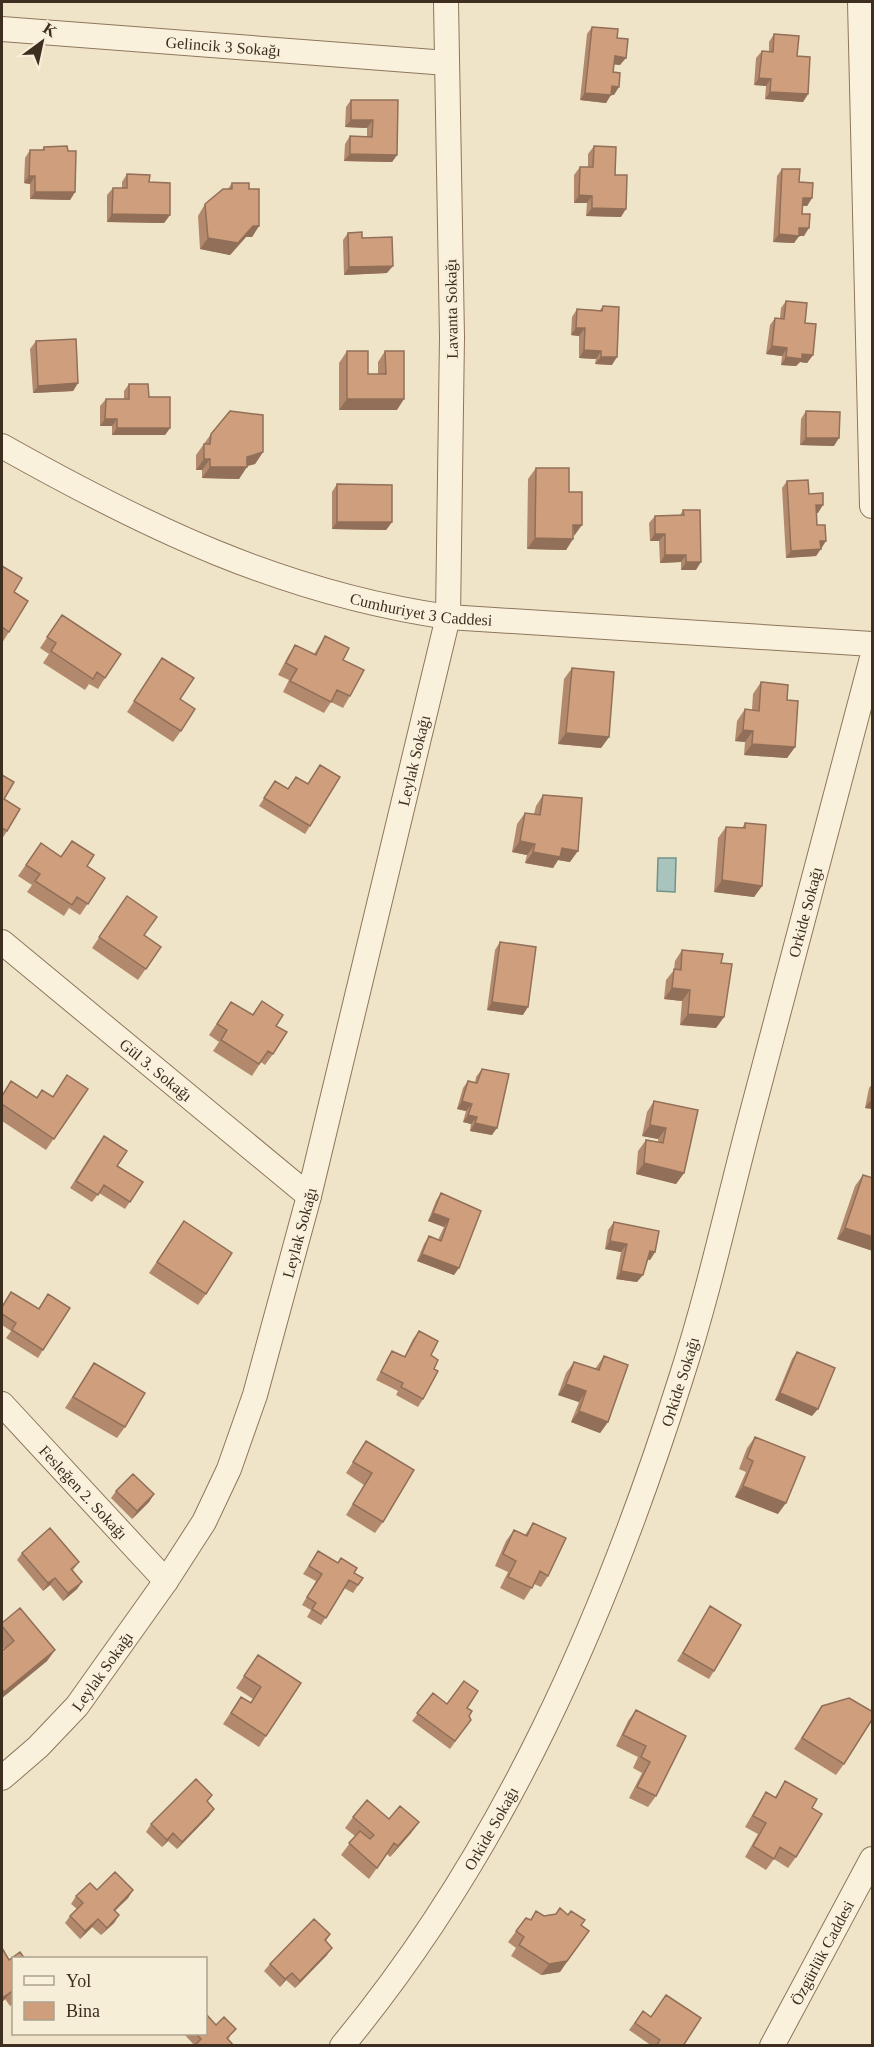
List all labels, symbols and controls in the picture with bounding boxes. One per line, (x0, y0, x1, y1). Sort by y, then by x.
north arrow (12, 12, 72, 72)
text: K (40, 19, 60, 41)
street label: Gelincik 3 Sokağı (165, 34, 282, 60)
street label: Lavanta Sokağı (442, 258, 462, 359)
street label: Cumhuriyet 3 Caddesi (348, 590, 493, 629)
street label: Leylak Sokağı (395, 713, 433, 808)
street label: Orkide Sokağı (785, 865, 826, 959)
street label: Gül 3. Sokağı (116, 1035, 196, 1105)
street label: Leylak Sokağı (279, 1185, 320, 1280)
street label: Orkide Sokağı (658, 1335, 702, 1429)
street label: Fesleğen 2. Sokağı (36, 1442, 131, 1543)
street label: Leylak Sokağı (68, 1628, 136, 1714)
street label: Orkide Sokağı (461, 1784, 522, 1873)
street label: Özgürlük Caddesi (788, 1897, 858, 2008)
legend (12, 1957, 207, 2035)
text: Yol (66, 1971, 91, 1991)
text: Bina (66, 2001, 100, 2021)

